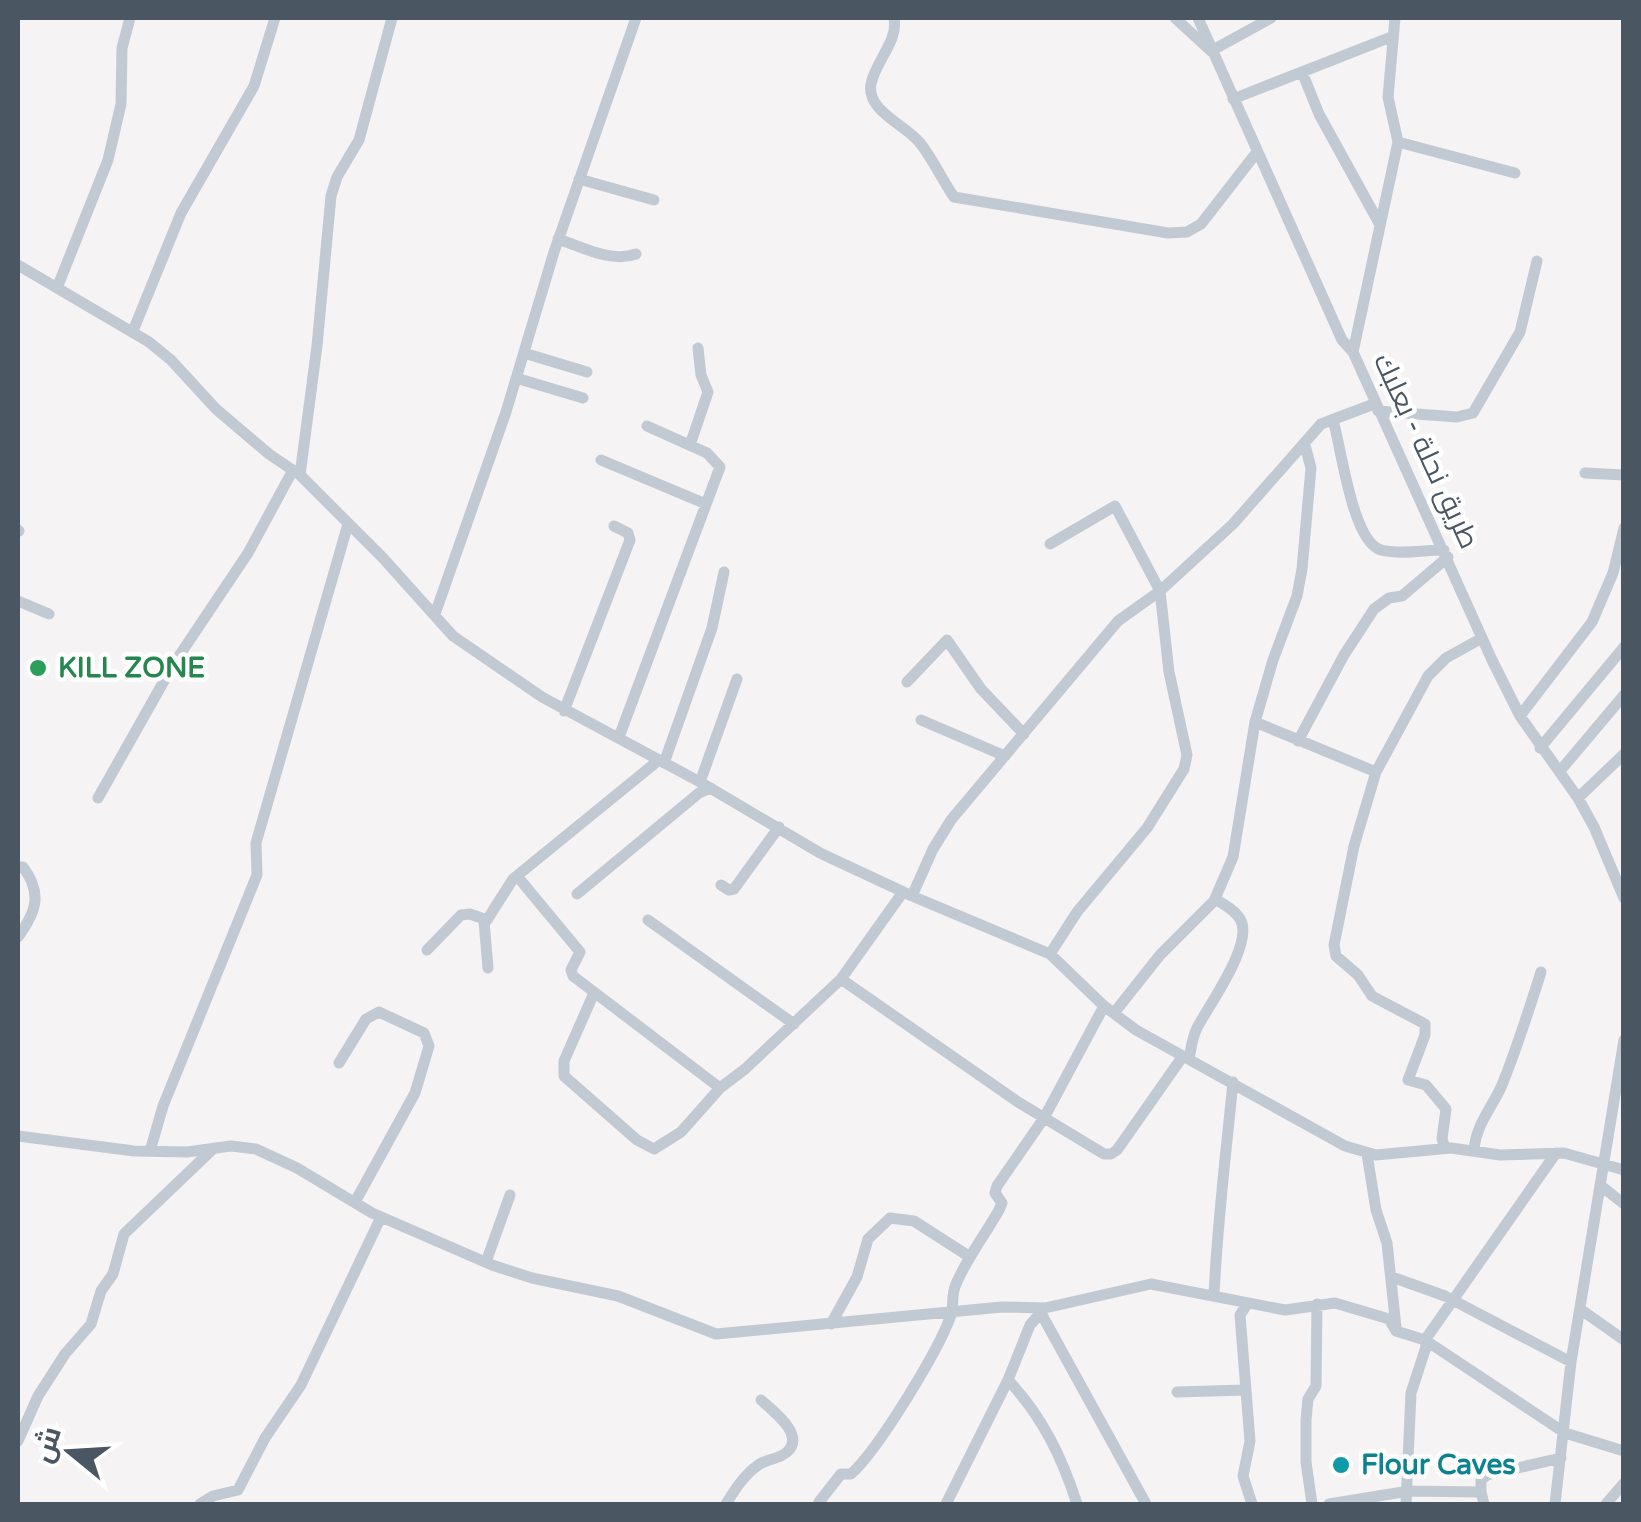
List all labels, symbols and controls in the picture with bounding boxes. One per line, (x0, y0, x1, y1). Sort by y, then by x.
street label: طريق نحلة - بعلبك (1366, 348, 1486, 554)
place label: KILL ZONE (58, 651, 205, 685)
marker: KILL ZONE (27, 657, 49, 679)
north arrow (20, 1402, 120, 1502)
text: ش (25, 1422, 69, 1467)
place label: Flour Caves (1361, 1448, 1516, 1482)
marker: Flour Caves (1330, 1454, 1352, 1476)

